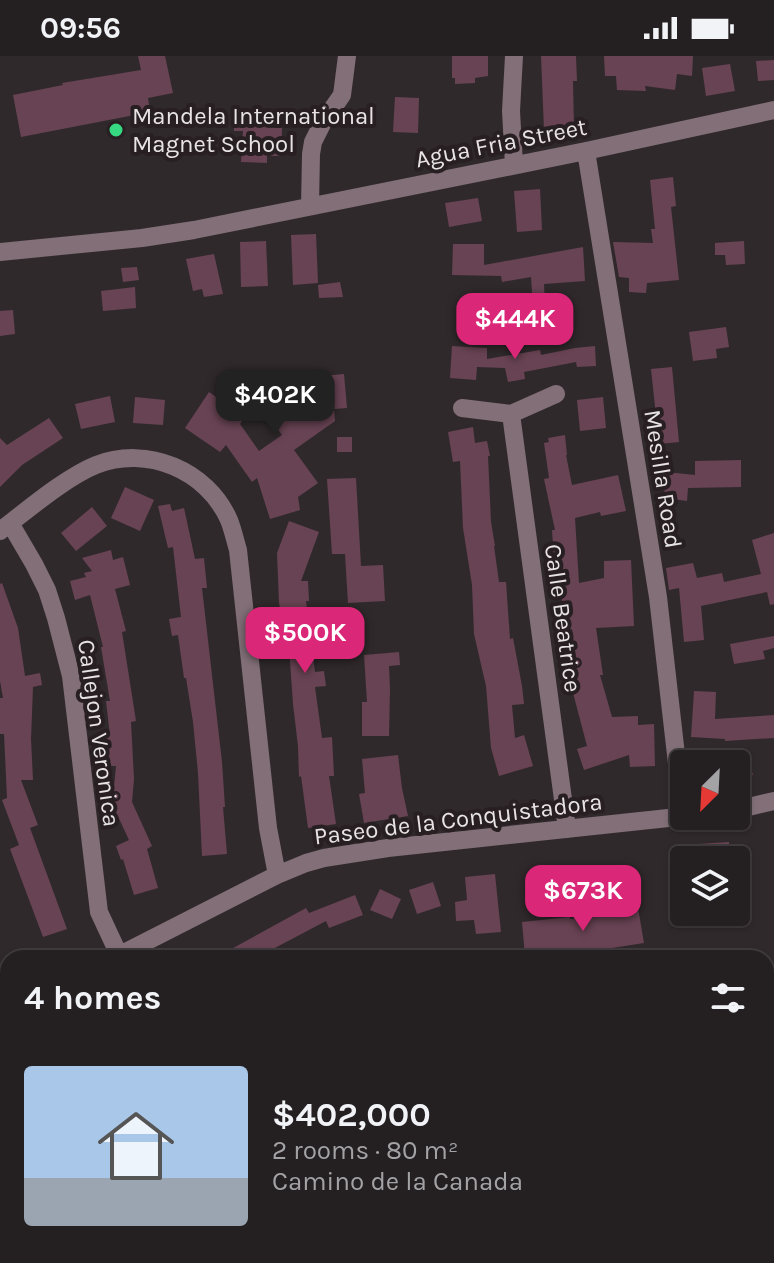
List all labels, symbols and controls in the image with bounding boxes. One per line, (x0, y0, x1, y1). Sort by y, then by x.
text: 09:56 (40, 10, 121, 46)
place label: Mandela International Magnet School (132, 102, 375, 158)
street label: Agua Fria Street (413, 113, 589, 173)
marker: Mandela International Magnet School (107, 121, 125, 139)
pin: $444K (459, 293, 571, 361)
text: $444K (474, 303, 556, 334)
pin: $402K (219, 369, 331, 437)
text: $402K (234, 379, 316, 410)
street label: Mesilla Road (638, 408, 688, 550)
street label: Calle Beatrice (539, 542, 587, 694)
pin: $500K (249, 607, 361, 675)
text: $500K (264, 617, 346, 648)
street label: Callejon Veronica (72, 638, 126, 828)
north arrow (670, 750, 750, 830)
map controls (670, 750, 750, 926)
street label: Paseo de la Conquistadora (312, 787, 604, 851)
button: layers (670, 846, 750, 926)
pin: $673K (527, 865, 639, 933)
text: $673K (543, 875, 623, 906)
icon: filters (706, 976, 750, 1020)
text: 4 homes (24, 978, 161, 1018)
text: $402,000 (272, 1095, 431, 1135)
icon: home (88, 1098, 184, 1194)
text: 2 rooms · 80 m² (272, 1135, 458, 1166)
text: Camino de la Canada (272, 1166, 523, 1197)

